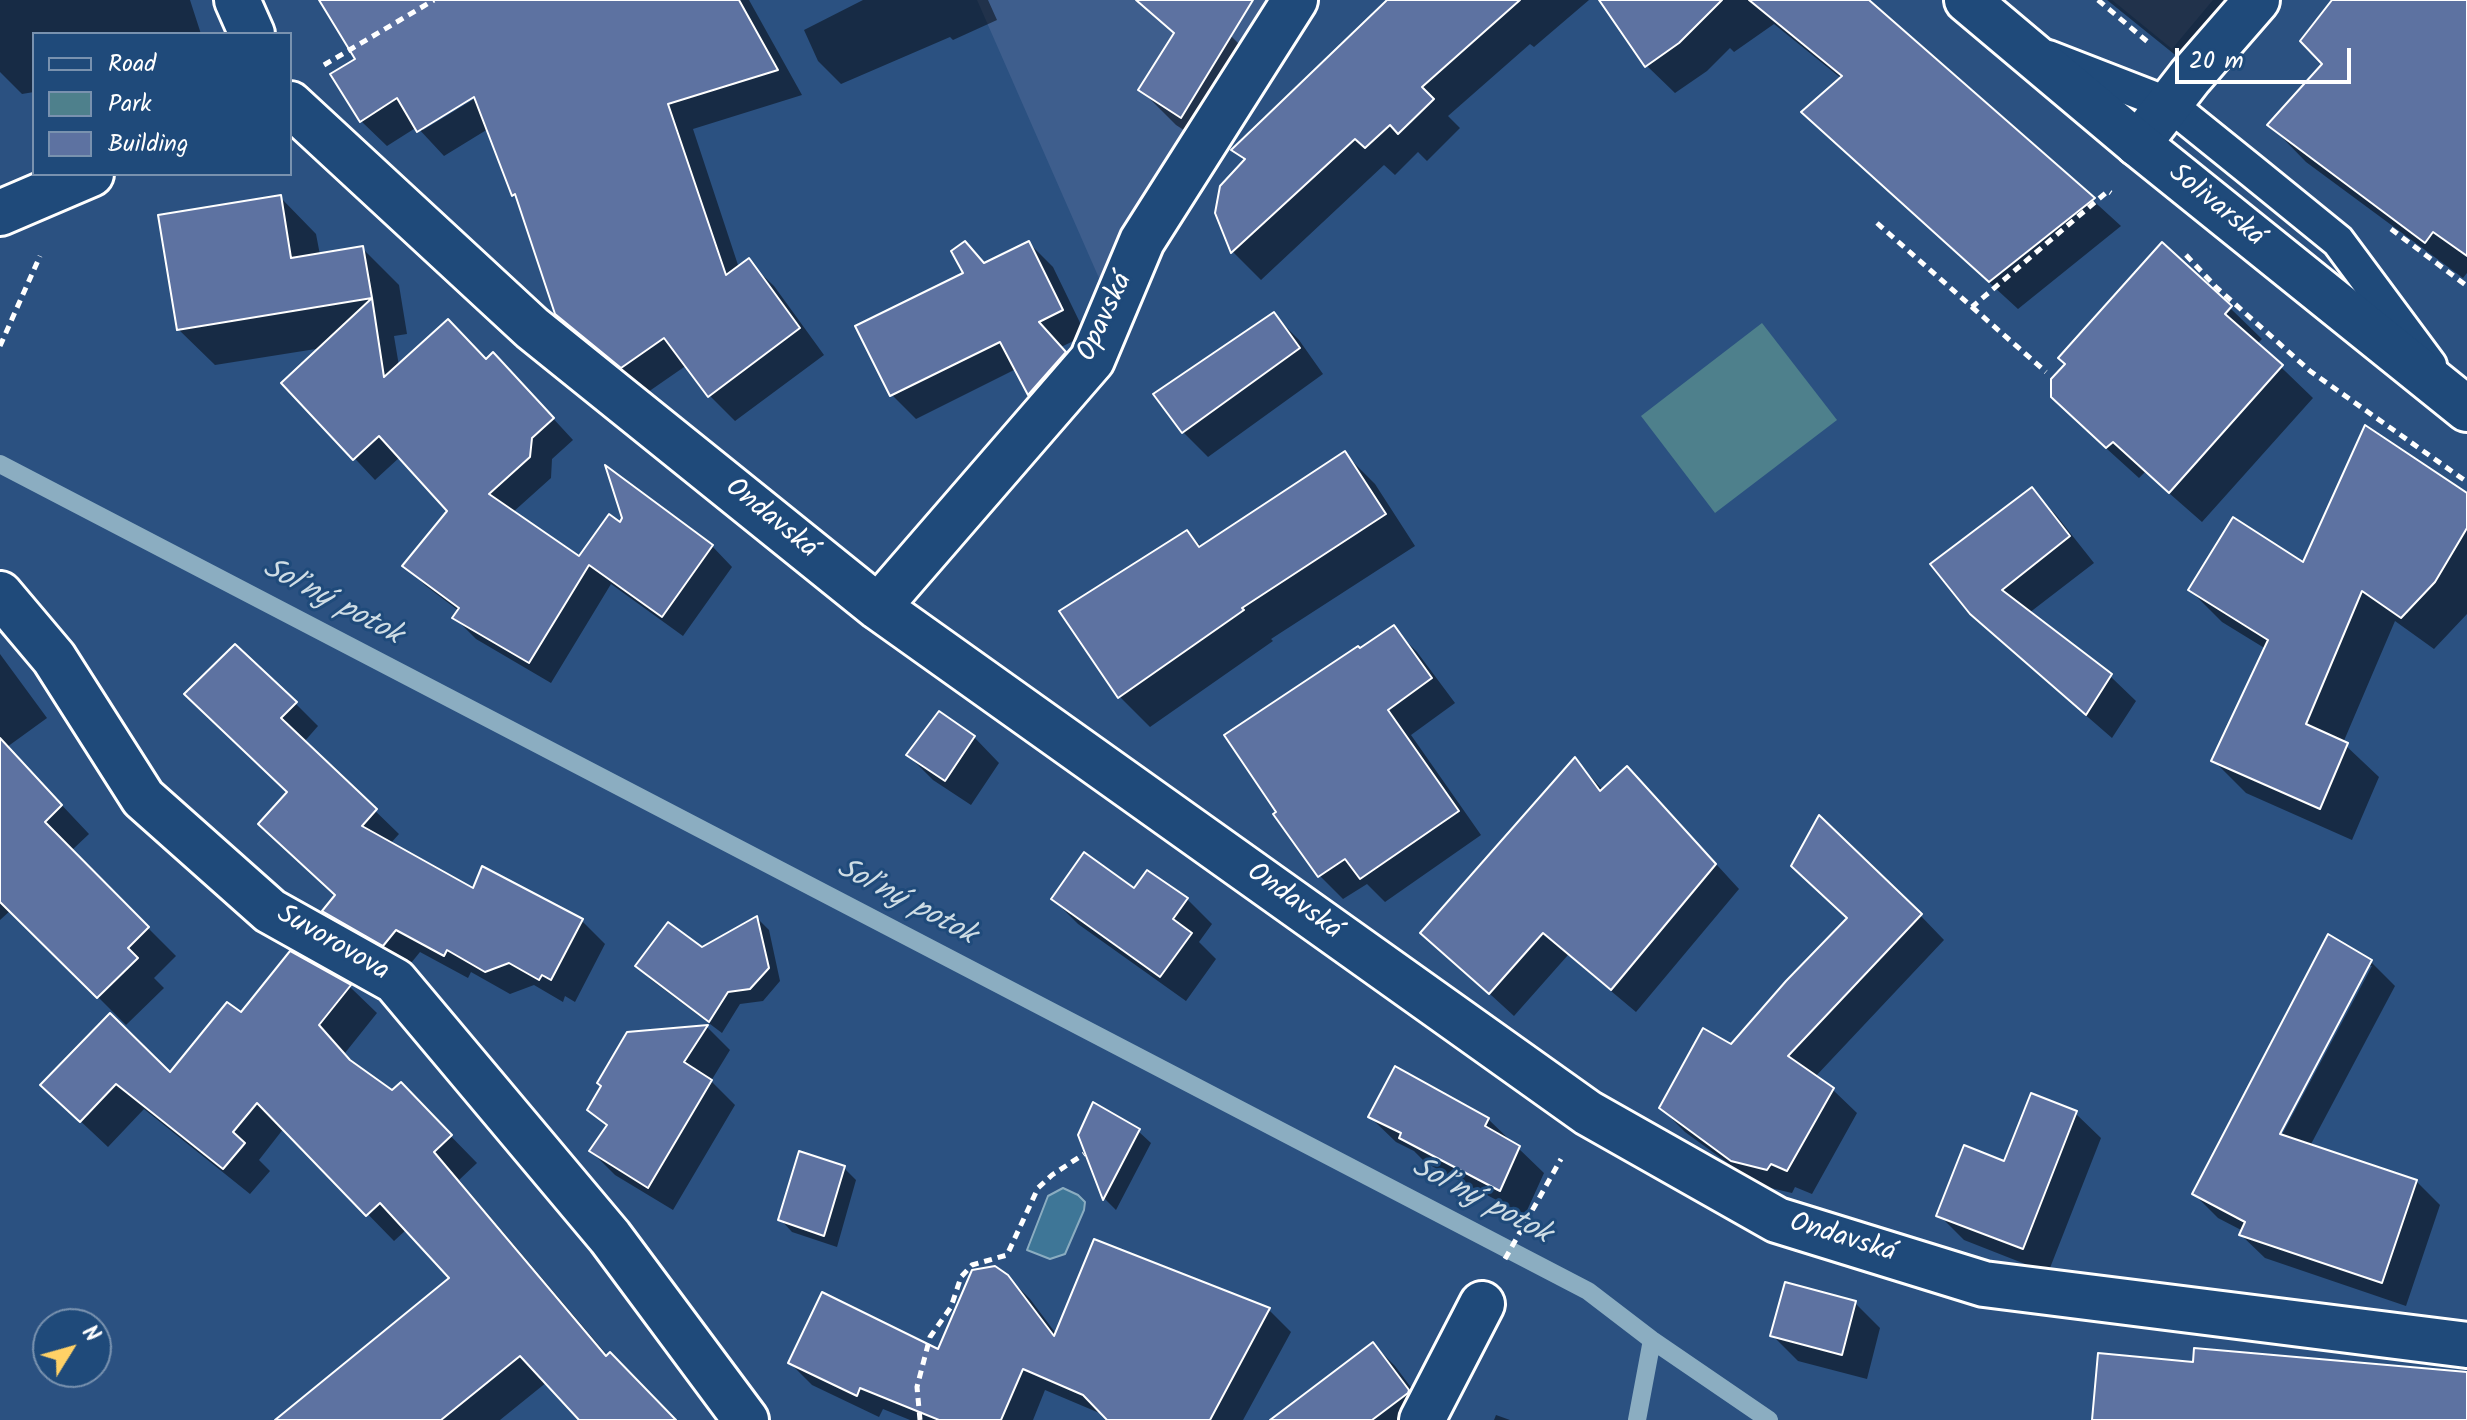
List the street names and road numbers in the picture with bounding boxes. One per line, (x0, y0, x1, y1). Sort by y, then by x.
street label: Solivarská (2160, 158, 2270, 256)
street label: Opavská (1072, 268, 1142, 368)
street label: Ondavská (717, 473, 823, 567)
street label: Ondavská (1239, 857, 1347, 949)
street label: Suvorovova (270, 899, 394, 991)
street label: Ondavská (1785, 1208, 1899, 1272)

